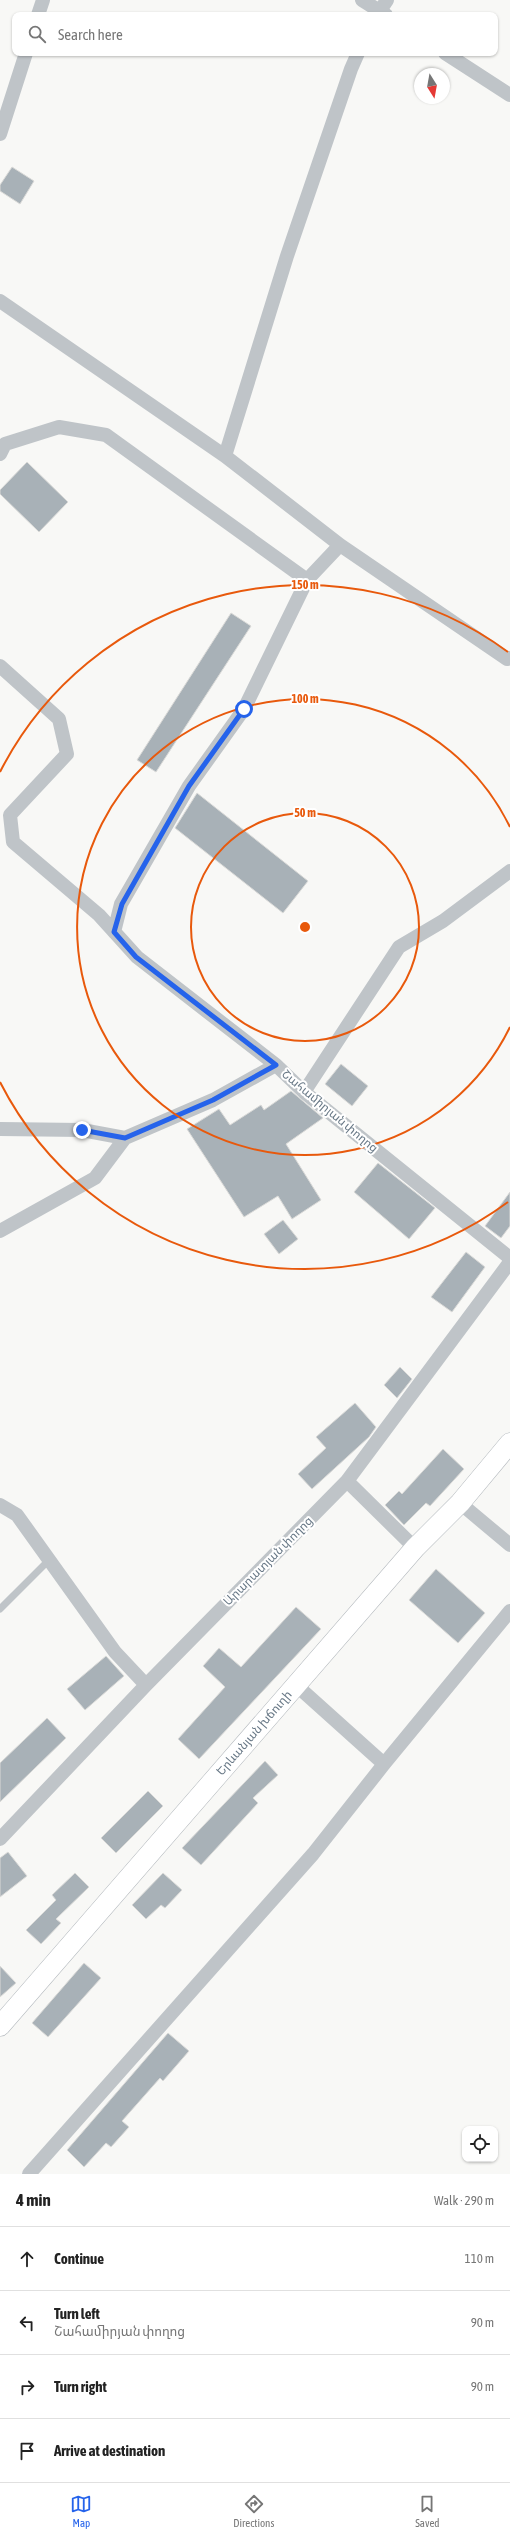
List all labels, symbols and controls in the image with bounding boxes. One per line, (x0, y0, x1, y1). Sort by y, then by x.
search box (12, 12, 498, 56)
icon: search (26, 23, 48, 45)
text: Search here (58, 26, 123, 43)
north arrow (414, 68, 450, 104)
text: 150 m (291, 578, 319, 592)
text: 100 m (291, 692, 319, 706)
route start (235, 700, 253, 718)
text: 50 m (294, 806, 316, 820)
centre of rings (298, 920, 312, 934)
street label: Շահամիրյան փողոց (279, 1067, 381, 1155)
route end (73, 1121, 91, 1139)
street label: Արարատյան փողոց (221, 1514, 315, 1608)
street label: Երևանյան խճուղի (213, 1688, 295, 1778)
map controls (462, 2126, 498, 2162)
button: locate (462, 2126, 498, 2162)
text: 4 min (16, 2190, 51, 2210)
text: Walk · 290 m (434, 2193, 494, 2208)
icon: ahead (16, 2248, 38, 2270)
text: Continue (54, 2250, 104, 2267)
text: 110 m (465, 2251, 494, 2266)
text: Turn left (54, 2305, 100, 2322)
icon: left (16, 2312, 38, 2334)
text: 90 m (471, 2315, 494, 2330)
text: Շահամիրյան փողոց (54, 2324, 185, 2339)
icon: right (16, 2376, 38, 2398)
text: Turn right (54, 2378, 107, 2395)
text: 90 m (471, 2379, 494, 2394)
icon: arrive (16, 2440, 38, 2462)
text: Arrive at destination (54, 2442, 165, 2459)
tab: Map (70, 2493, 92, 2529)
tab: Directions (233, 2493, 274, 2529)
tab: Saved (415, 2493, 440, 2529)

